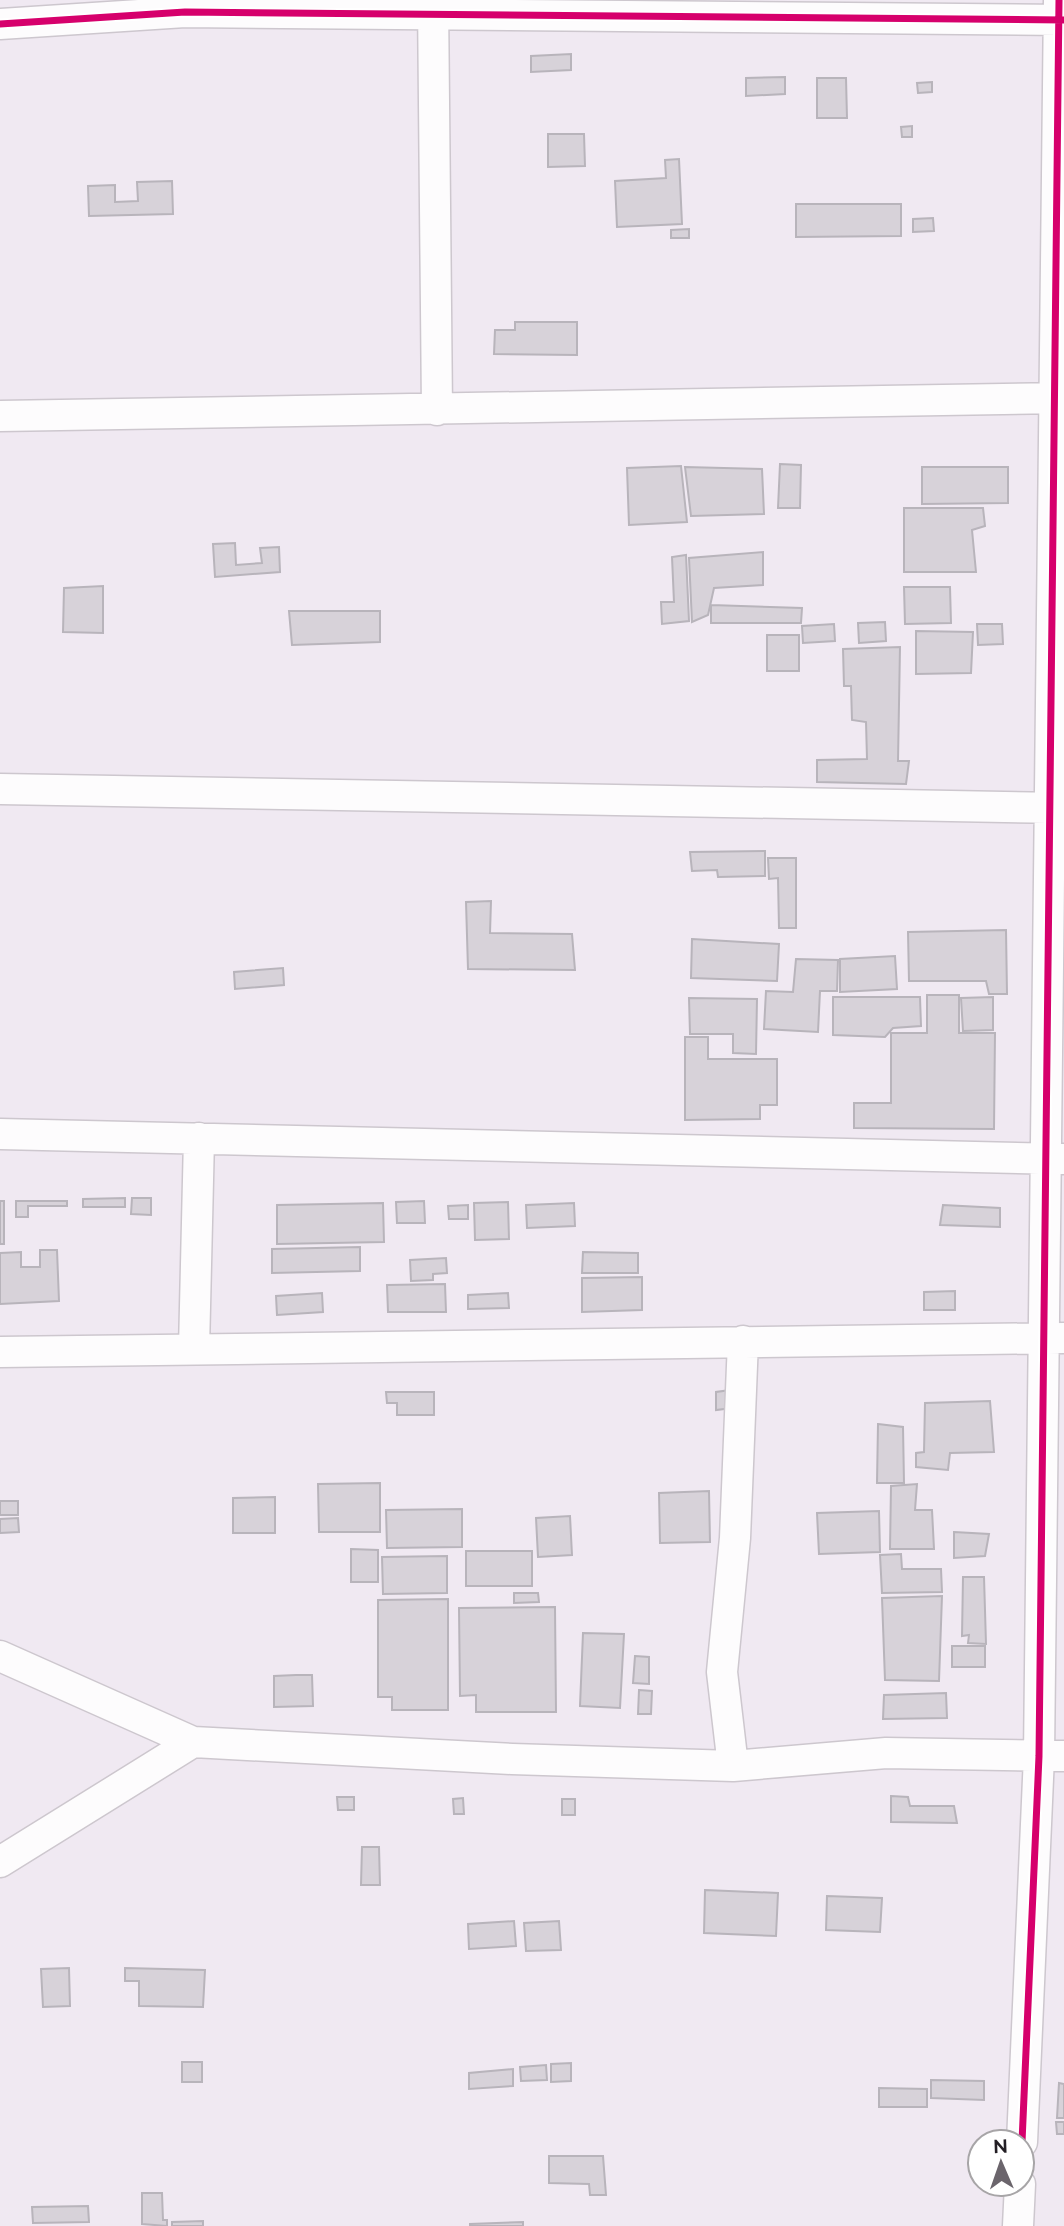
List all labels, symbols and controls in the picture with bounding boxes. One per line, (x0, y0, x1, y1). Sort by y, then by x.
north arrow (966, 2128, 1036, 2198)
text: N (993, 2135, 1008, 2157)

